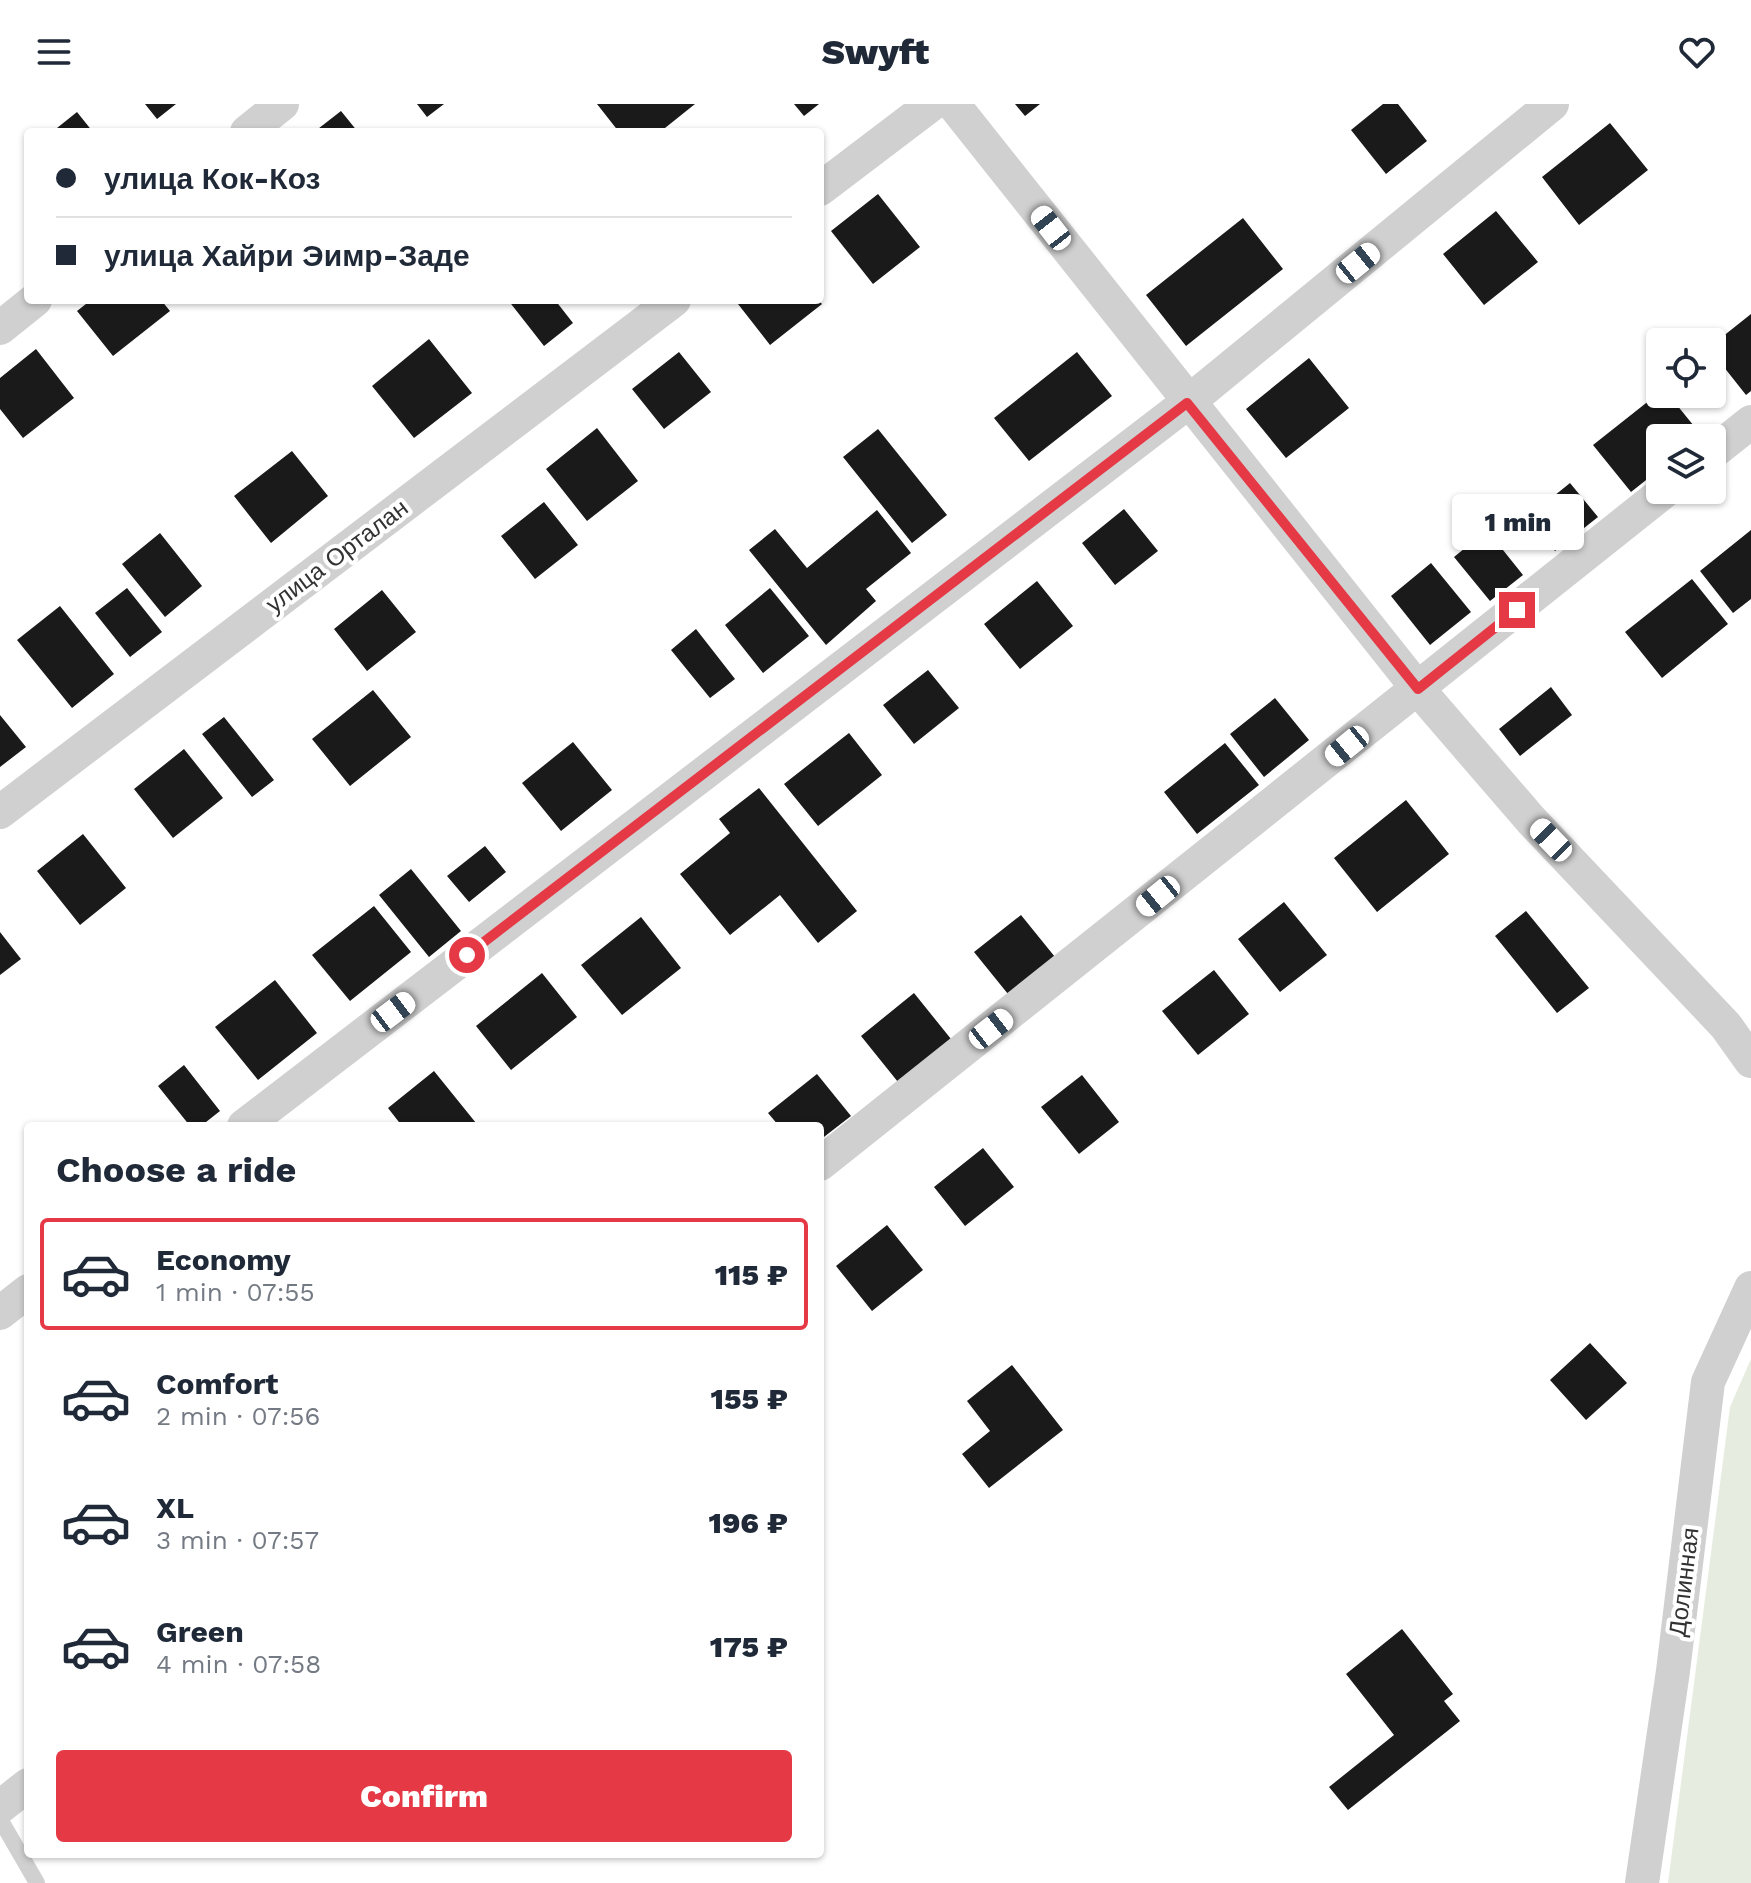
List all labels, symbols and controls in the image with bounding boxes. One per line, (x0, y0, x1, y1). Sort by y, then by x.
icon: menu (32, 30, 76, 74)
icon: heart (1675, 30, 1719, 74)
text: Swyft (822, 31, 929, 73)
text: улица Кок-Коз (104, 161, 321, 196)
car (1027, 202, 1075, 254)
text: улица Хайри Эимр-Заде (104, 238, 470, 273)
car (1332, 239, 1384, 287)
map controls (1646, 328, 1726, 504)
button: locate (1646, 328, 1726, 408)
button: layers (1646, 424, 1726, 504)
street label: улица Орталан (261, 494, 413, 618)
callout: 1 min (1451, 494, 1583, 550)
text: 1 min (1485, 507, 1551, 537)
route end (1499, 592, 1535, 628)
car (1321, 722, 1373, 770)
car (1526, 814, 1576, 866)
car (1132, 872, 1184, 920)
route start (449, 937, 485, 973)
car (367, 988, 419, 1036)
car (965, 1005, 1017, 1053)
text: Choose a ride (56, 1149, 296, 1191)
icon: car (60, 1238, 132, 1310)
text: Economy (156, 1242, 291, 1277)
text: 115 ₽ (715, 1257, 788, 1292)
text: 1 min · 07:55 (156, 1277, 315, 1307)
icon: car (60, 1362, 132, 1434)
text: Comfort (156, 1366, 278, 1401)
text: 155 ₽ (711, 1381, 788, 1416)
text: 2 min · 07:56 (156, 1401, 320, 1431)
icon: car (60, 1486, 132, 1558)
text: XL (156, 1490, 194, 1525)
text: 196 ₽ (709, 1505, 788, 1540)
text: 3 min · 07:57 (156, 1525, 319, 1555)
street label: Долинная (1663, 1526, 1705, 1638)
icon: car (60, 1610, 132, 1682)
text: Green (156, 1614, 244, 1649)
text: 175 ₽ (710, 1629, 788, 1664)
text: 4 min · 07:58 (156, 1649, 321, 1679)
button: Confirm (56, 1750, 792, 1842)

